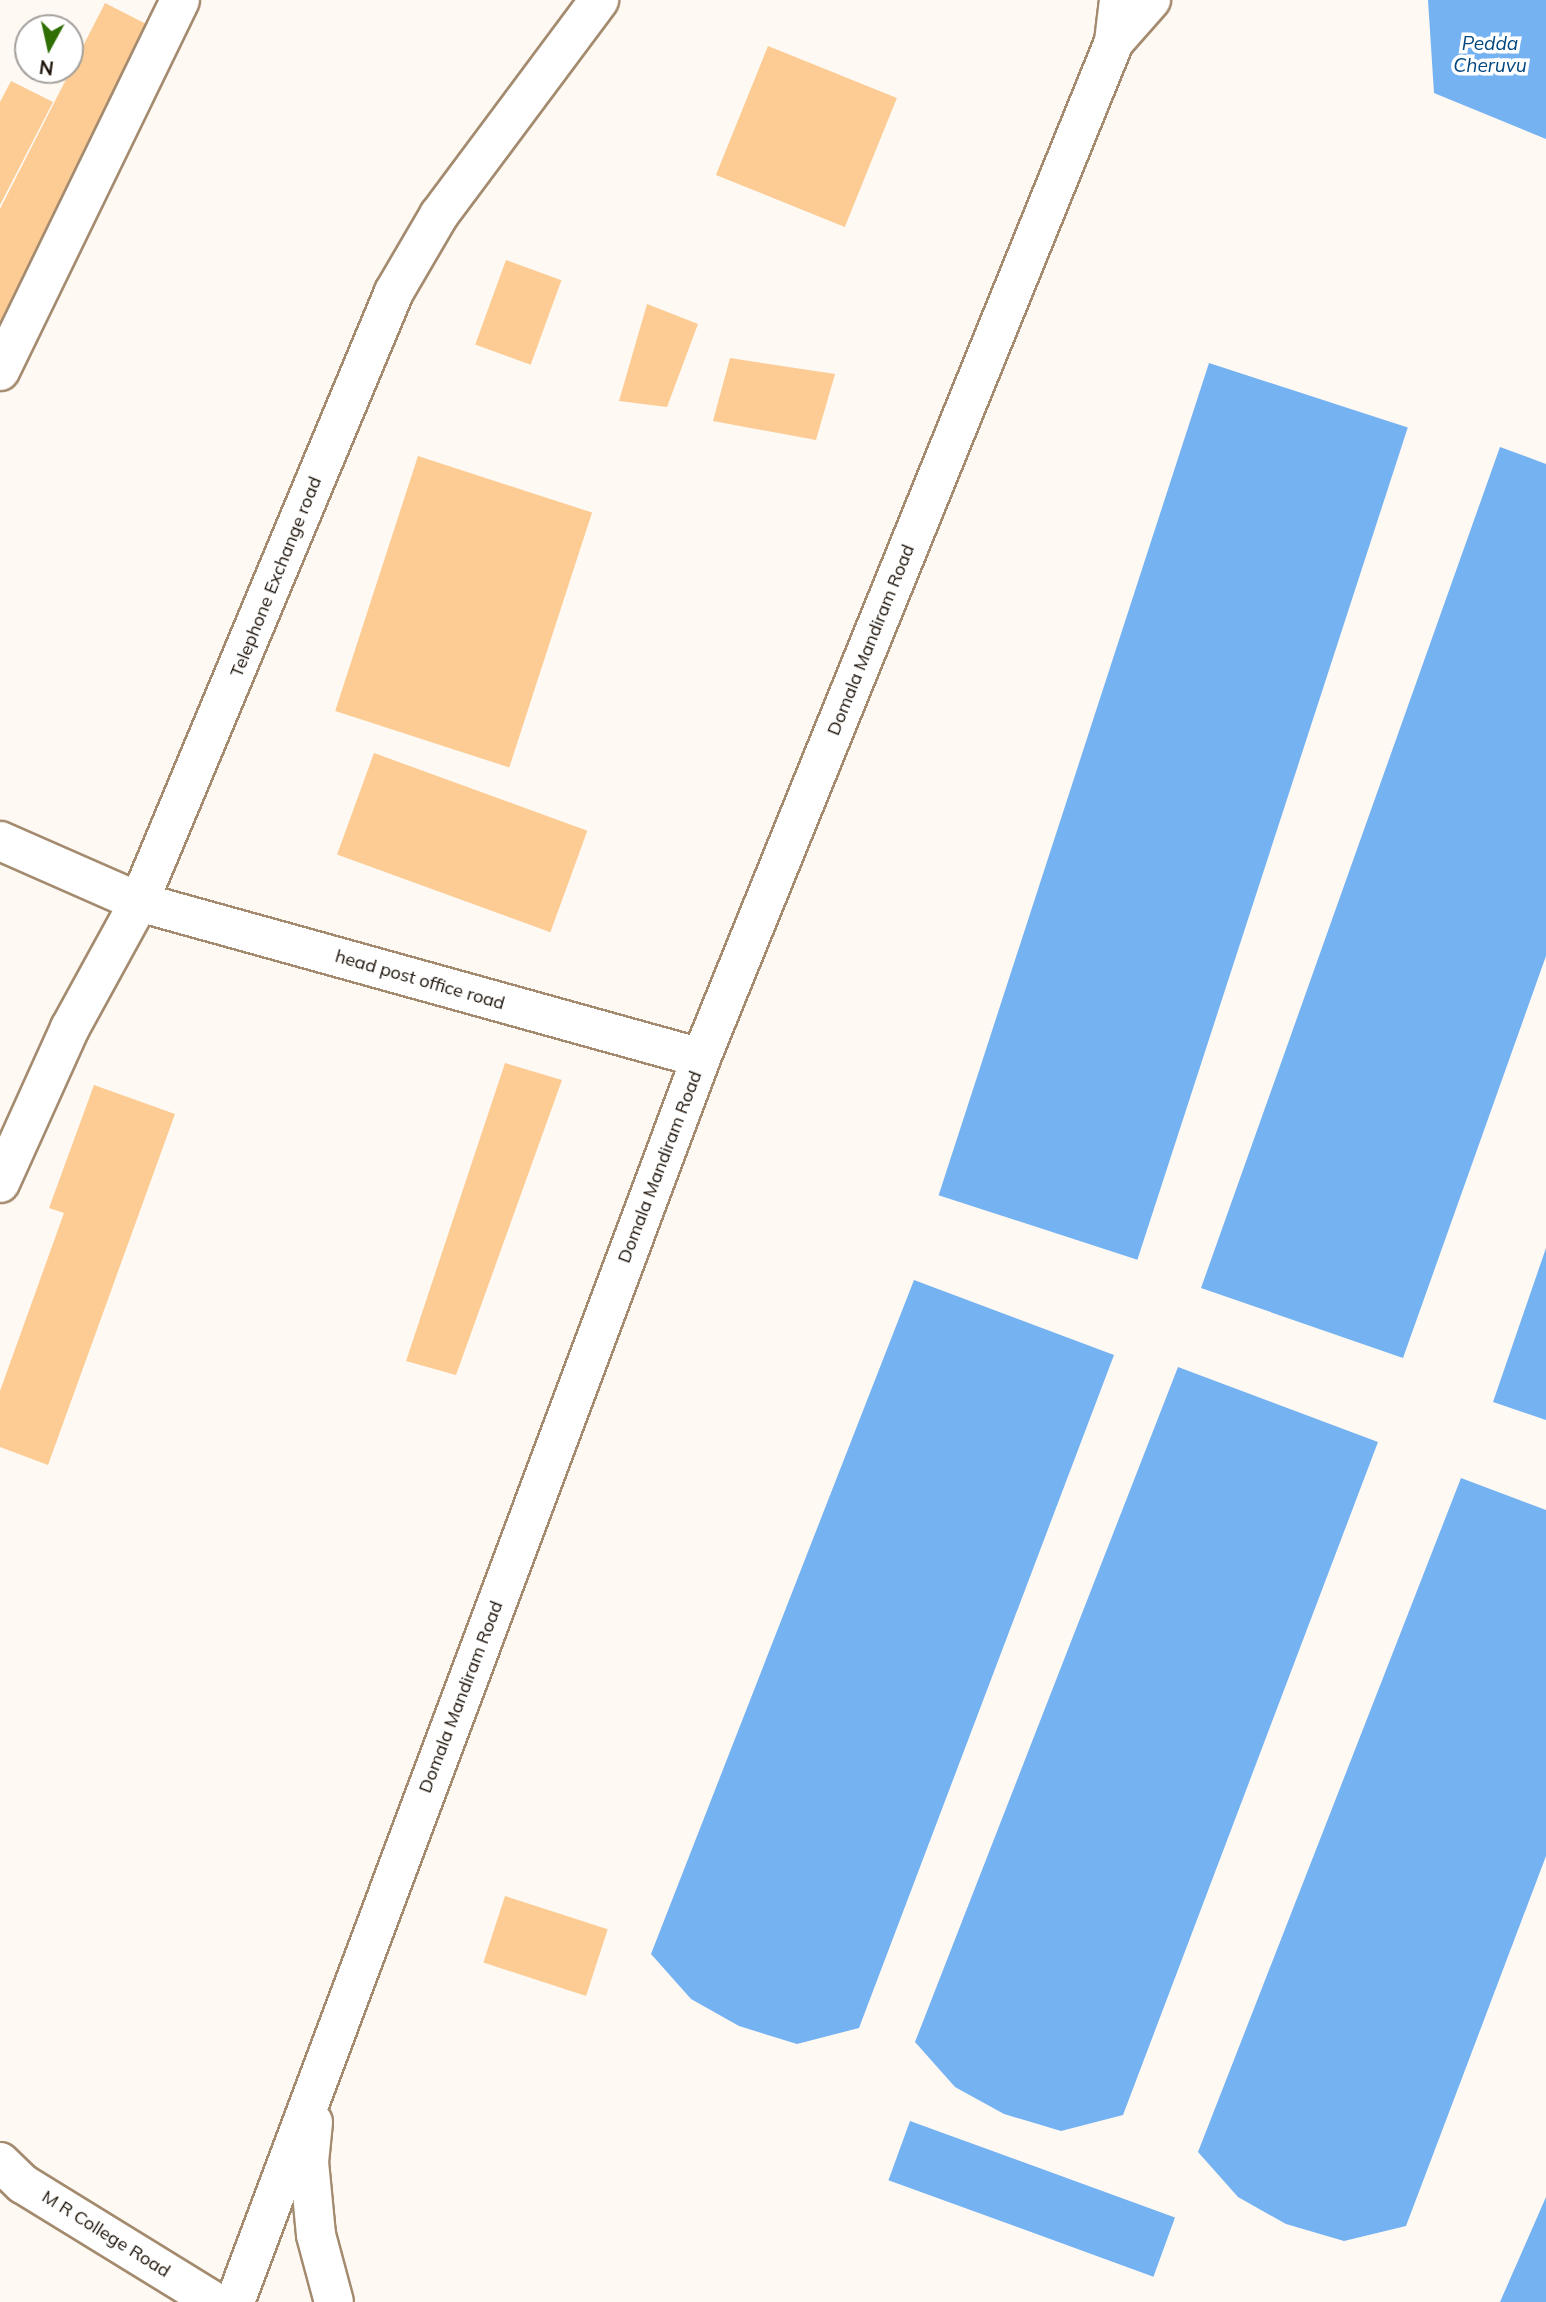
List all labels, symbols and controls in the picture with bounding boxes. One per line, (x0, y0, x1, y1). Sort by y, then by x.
north arrow (14, 14, 84, 84)
water label: Pedda Cheruvu (1453, 33, 1527, 77)
text: N (38, 55, 55, 81)
street label: Telephone Exchange road (226, 474, 326, 680)
street label: Domala Mandiram Road (823, 541, 919, 739)
street label: head post office road (333, 945, 507, 1015)
street label: Domala Mandiram Road (613, 1068, 707, 1266)
street label: Domala Mandiram Road (414, 1598, 508, 1796)
street label: M R College Road (38, 2186, 174, 2282)

